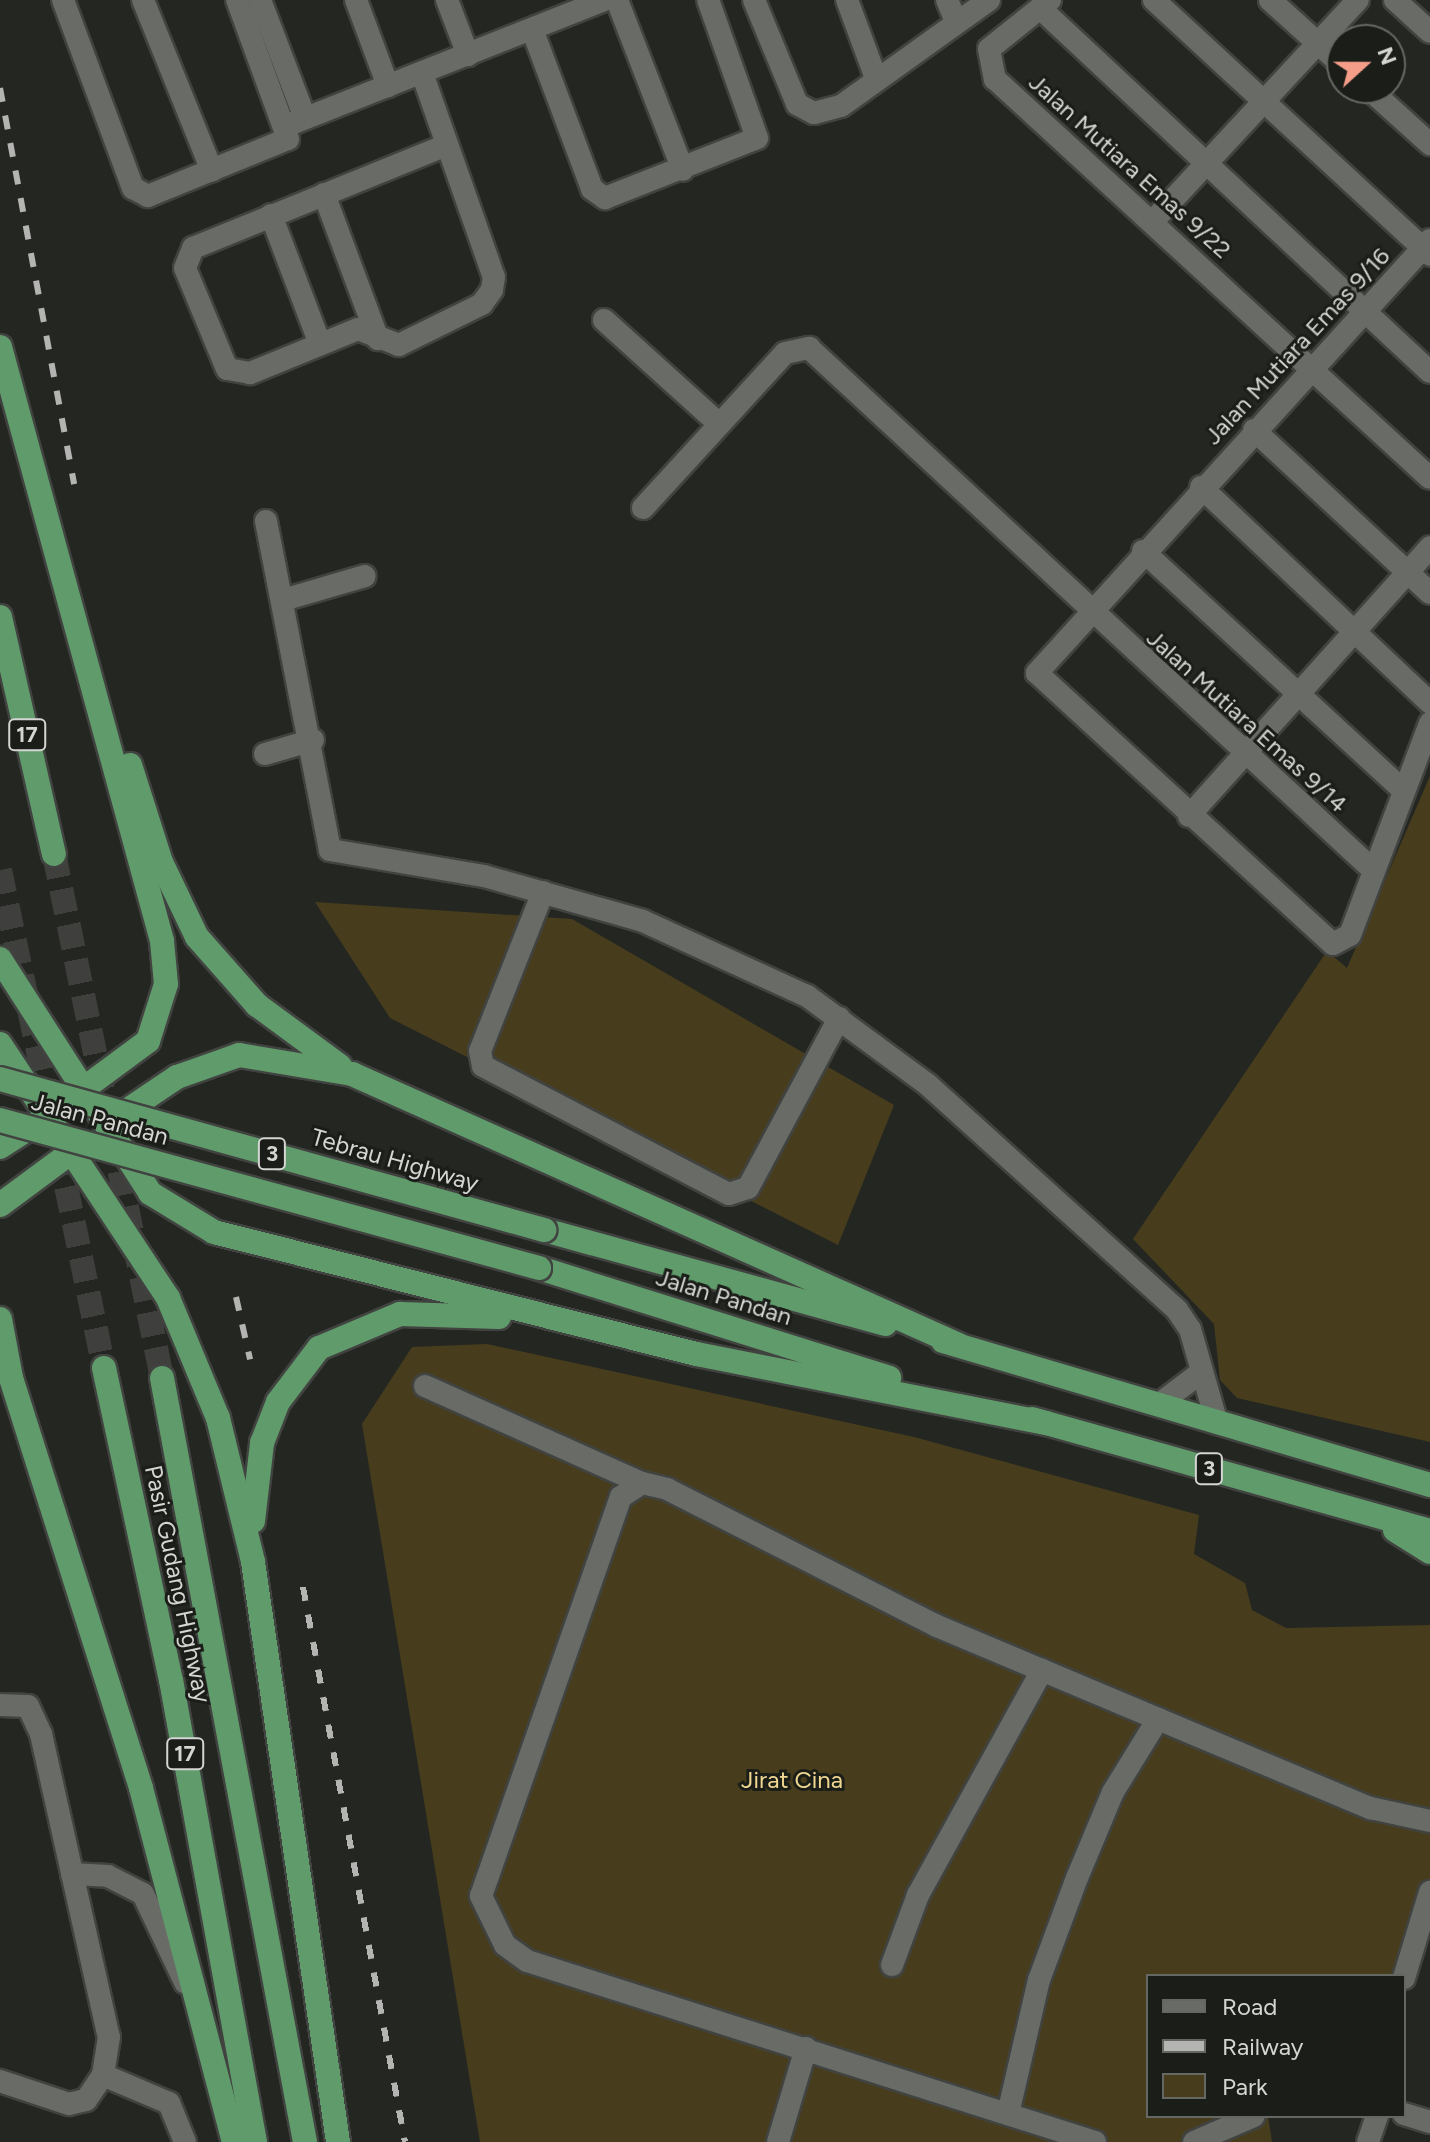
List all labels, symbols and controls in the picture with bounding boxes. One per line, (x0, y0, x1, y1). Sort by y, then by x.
north arrow (1326, 24, 1406, 104)
text: N (1371, 43, 1403, 69)
street label: Jalan Mutiara Emas 9/22 (1023, 68, 1237, 264)
street label: Jalan Mutiara Emas 9/16 (1198, 242, 1396, 450)
street label: Jalan Mutiara Emas 9/14 (1141, 623, 1353, 819)
road number: 17 (7, 717, 47, 753)
street label: Jalan Pandan (28, 1087, 172, 1151)
street label: Tebrau Highway (308, 1122, 482, 1198)
road number: 3 (256, 1136, 288, 1172)
street label: Jalan Pandan (653, 1263, 795, 1331)
road number: 3 (1193, 1451, 1225, 1487)
street label: Pasir Gudang Highway (139, 1463, 217, 1705)
road number: 17 (165, 1736, 205, 1772)
park label: Jirat Cina (741, 1766, 843, 1794)
legend (1146, 1974, 1406, 2118)
text: Road (1222, 1992, 1277, 2021)
text: Railway (1222, 2032, 1303, 2061)
text: Park (1222, 2072, 1268, 2101)

